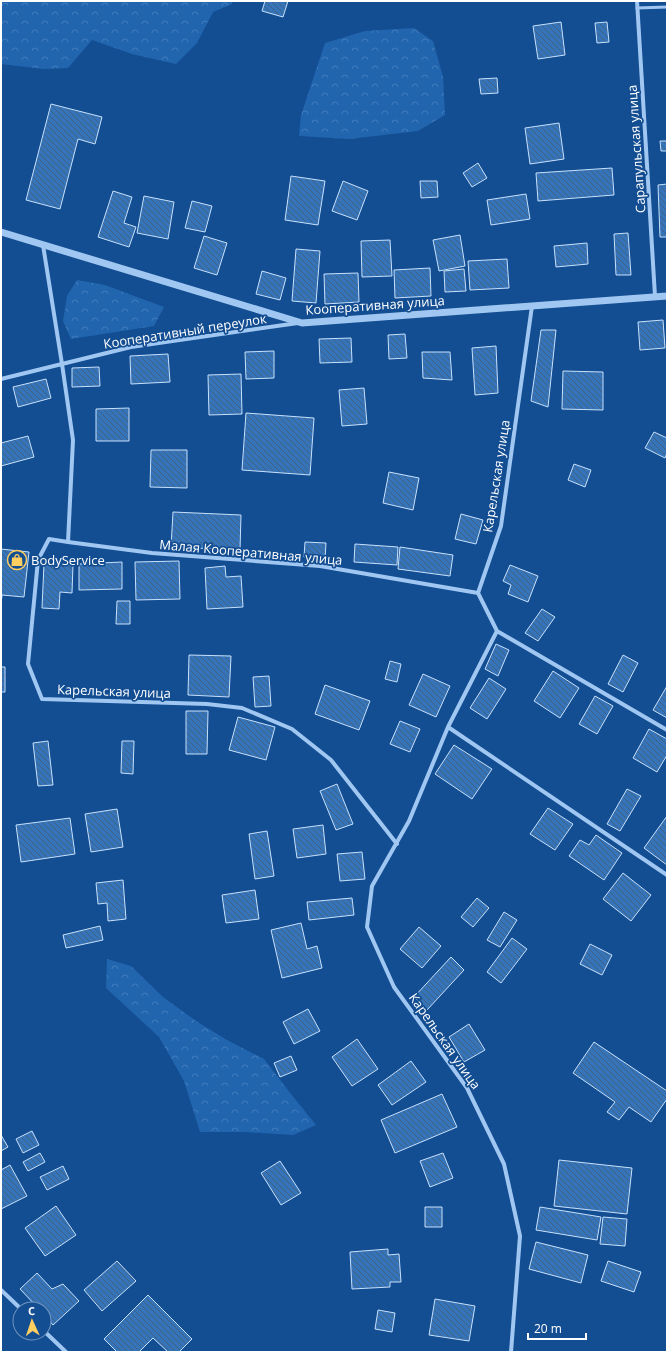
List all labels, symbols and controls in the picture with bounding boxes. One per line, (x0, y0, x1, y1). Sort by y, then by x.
street label: Сарапульская улица (623, 84, 649, 214)
street label: Кооперативная улица (305, 291, 445, 319)
street label: Кооперативный переулок (102, 309, 268, 353)
street label: Карельская улица (478, 418, 514, 534)
street label: Малая Кооперативная улица (159, 535, 343, 569)
shop icon: BodyService (6, 549, 28, 571)
place label: BodyService (31, 551, 105, 569)
street label: Карельская улица (57, 680, 171, 702)
street label: Карельская улица (405, 989, 485, 1093)
north arrow (12, 1301, 52, 1341)
text: С (28, 1303, 35, 1318)
scale bar (528, 1315, 586, 1341)
text: 20 m (534, 1320, 562, 1337)

